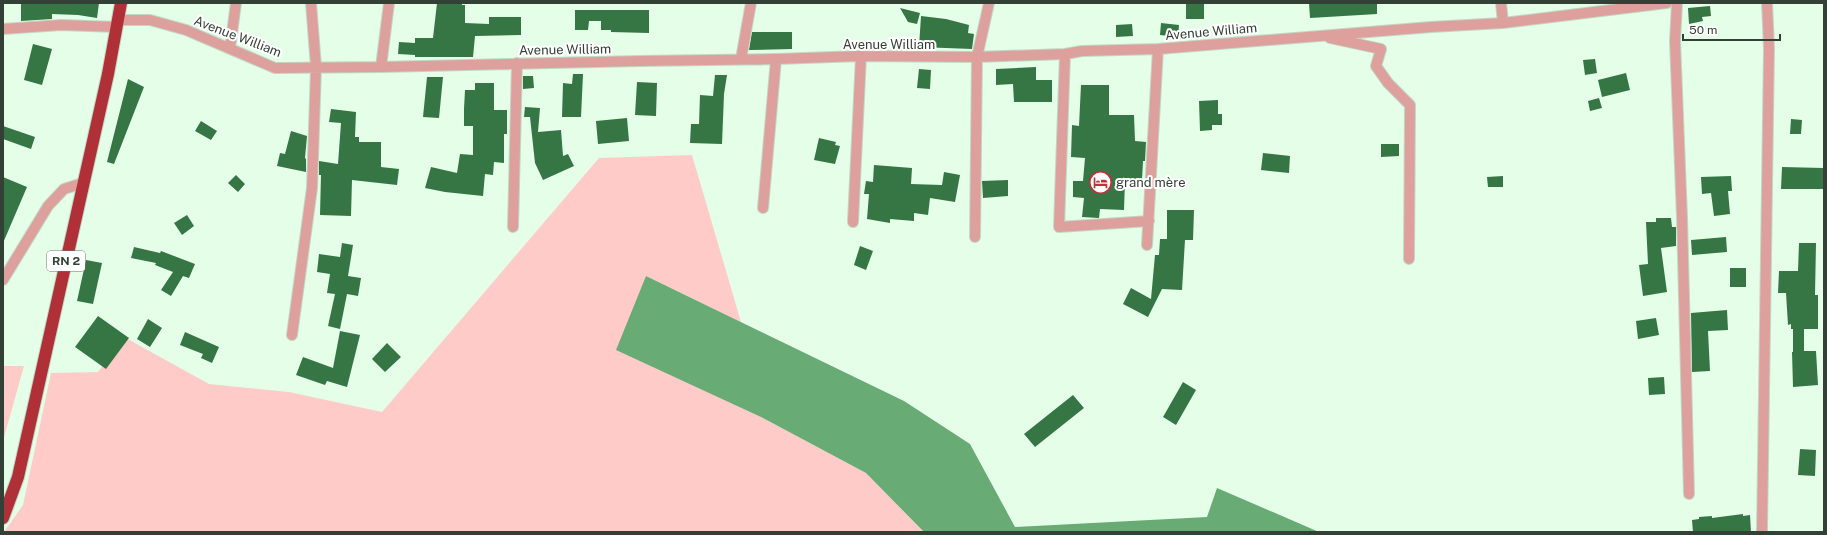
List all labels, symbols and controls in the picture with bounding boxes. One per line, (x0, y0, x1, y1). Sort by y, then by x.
street label: Avenue William (192, 13, 284, 60)
scale bar (1683, 16, 1780, 42)
street label: Avenue William (1164, 20, 1258, 43)
text: 50 m (1689, 23, 1717, 37)
street label: Avenue William (843, 37, 935, 52)
street label: Avenue William (519, 41, 611, 58)
hotel icon: grand mère (1087, 169, 1113, 195)
place label: grand mère (1116, 175, 1186, 190)
road number: RN 2 (47, 251, 85, 271)

